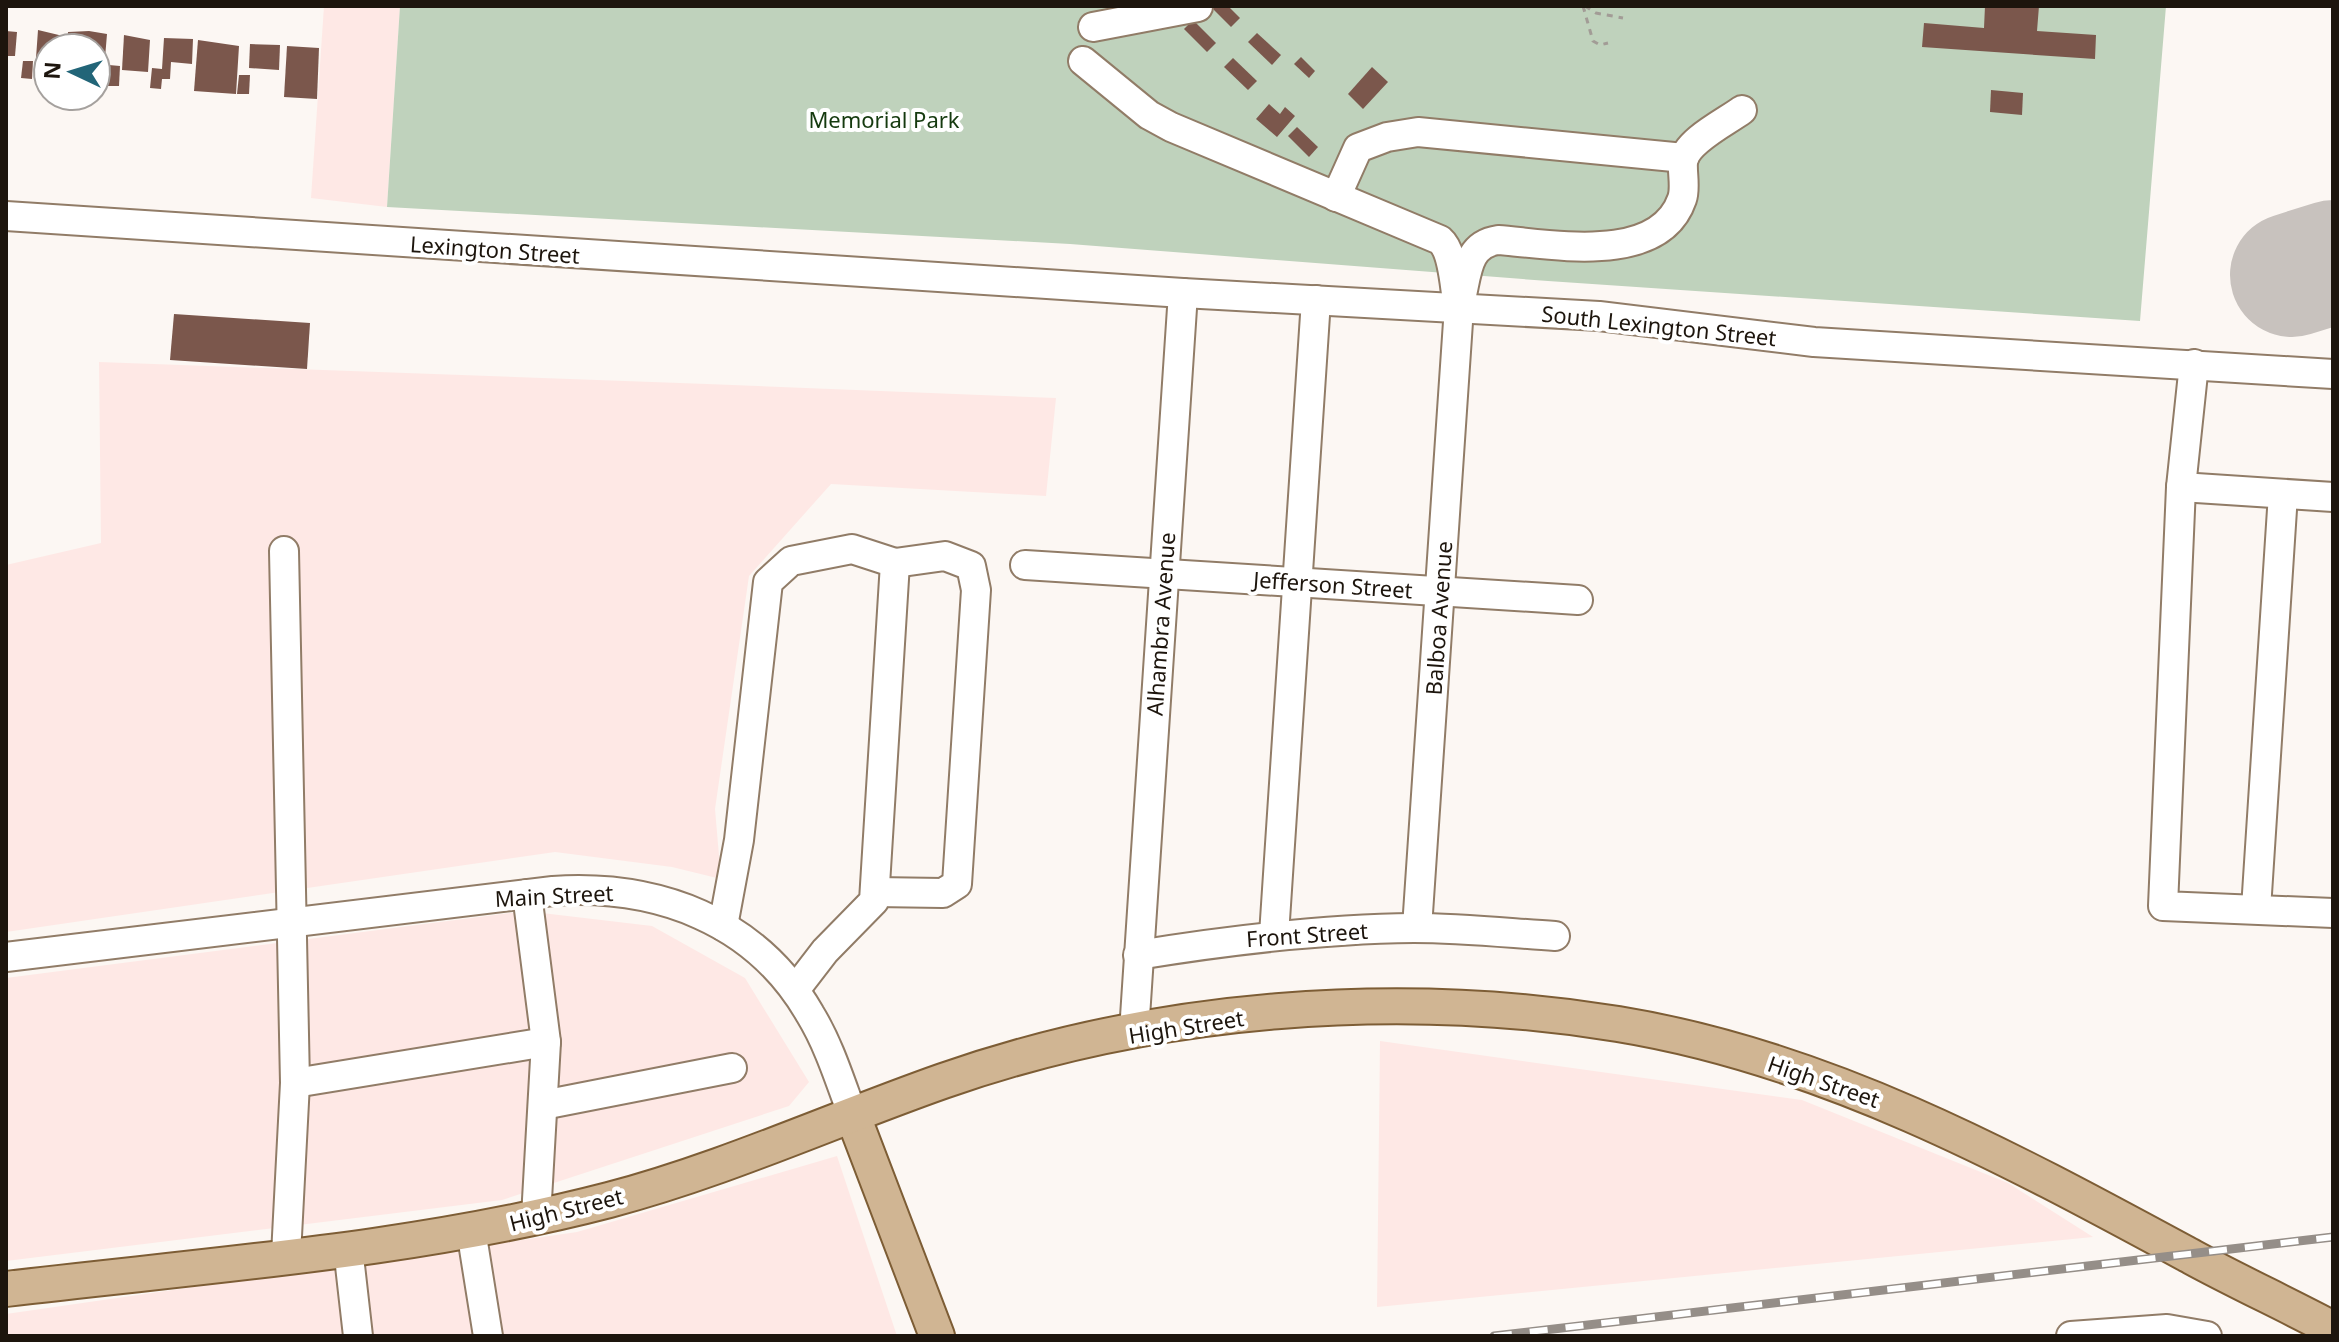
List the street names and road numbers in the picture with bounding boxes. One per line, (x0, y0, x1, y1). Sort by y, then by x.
street label: Lexington Street (409, 228, 581, 270)
street label: South Lexington Street (1540, 298, 1778, 352)
street label: Alhambra Avenue (1139, 531, 1181, 717)
street label: Balboa Avenue (1418, 540, 1458, 696)
street label: Jefferson Street (1250, 563, 1414, 605)
street label: Main Street (494, 877, 614, 913)
street label: Front Street (1245, 915, 1369, 953)
street label: High Street (1126, 1002, 1246, 1050)
street label: High Street (1764, 1048, 1884, 1114)
street label: High Street (506, 1180, 626, 1238)

